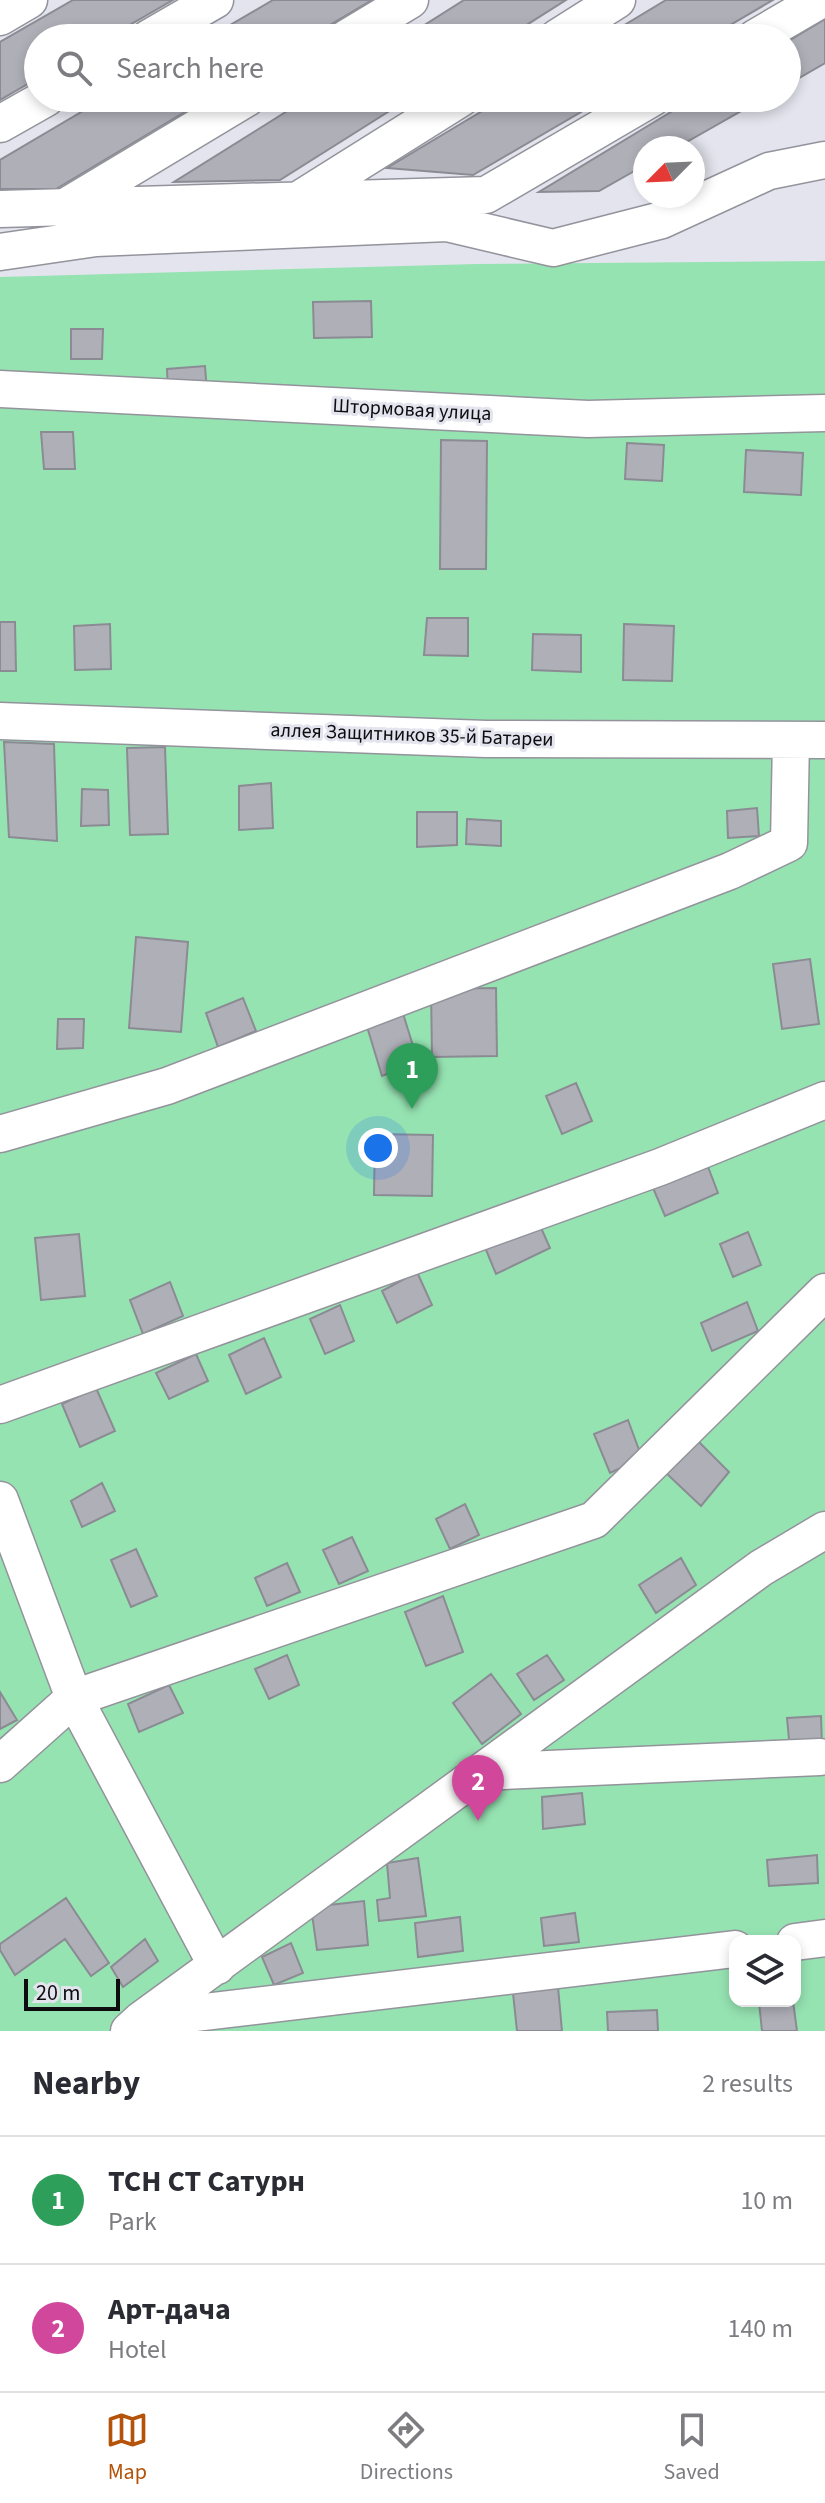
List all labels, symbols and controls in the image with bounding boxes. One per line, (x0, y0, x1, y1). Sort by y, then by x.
search box (24, 24, 801, 112)
icon: search (52, 46, 96, 90)
text: Search here (116, 47, 264, 90)
north arrow (633, 136, 705, 208)
street label: Штормовая улица (332, 392, 492, 428)
street label: аллея Защитников 35-й Батареи (270, 716, 554, 754)
pin: 1 (386, 1043, 438, 1109)
your location (358, 1128, 398, 1168)
pin: 2 (452, 1755, 504, 1821)
map controls (729, 1935, 801, 2007)
button: layers (729, 1935, 801, 2007)
scale bar (24, 1975, 120, 2011)
text: 20 m (36, 1977, 81, 2009)
text: Nearby (32, 2059, 140, 2108)
text: 2 results (702, 2065, 793, 2102)
text: ТСН СТ Сатурн (108, 2160, 305, 2203)
text: 1 (51, 2182, 65, 2219)
text: 10 m (740, 2182, 793, 2219)
text: Park (108, 2203, 157, 2240)
text: Арт-дача (108, 2288, 231, 2331)
text: 2 (51, 2310, 65, 2347)
text: 140 m (727, 2310, 793, 2347)
text: Hotel (108, 2331, 167, 2368)
tab: Map (105, 2408, 149, 2488)
tab: Directions (360, 2408, 453, 2488)
tab: Saved (664, 2408, 720, 2488)

